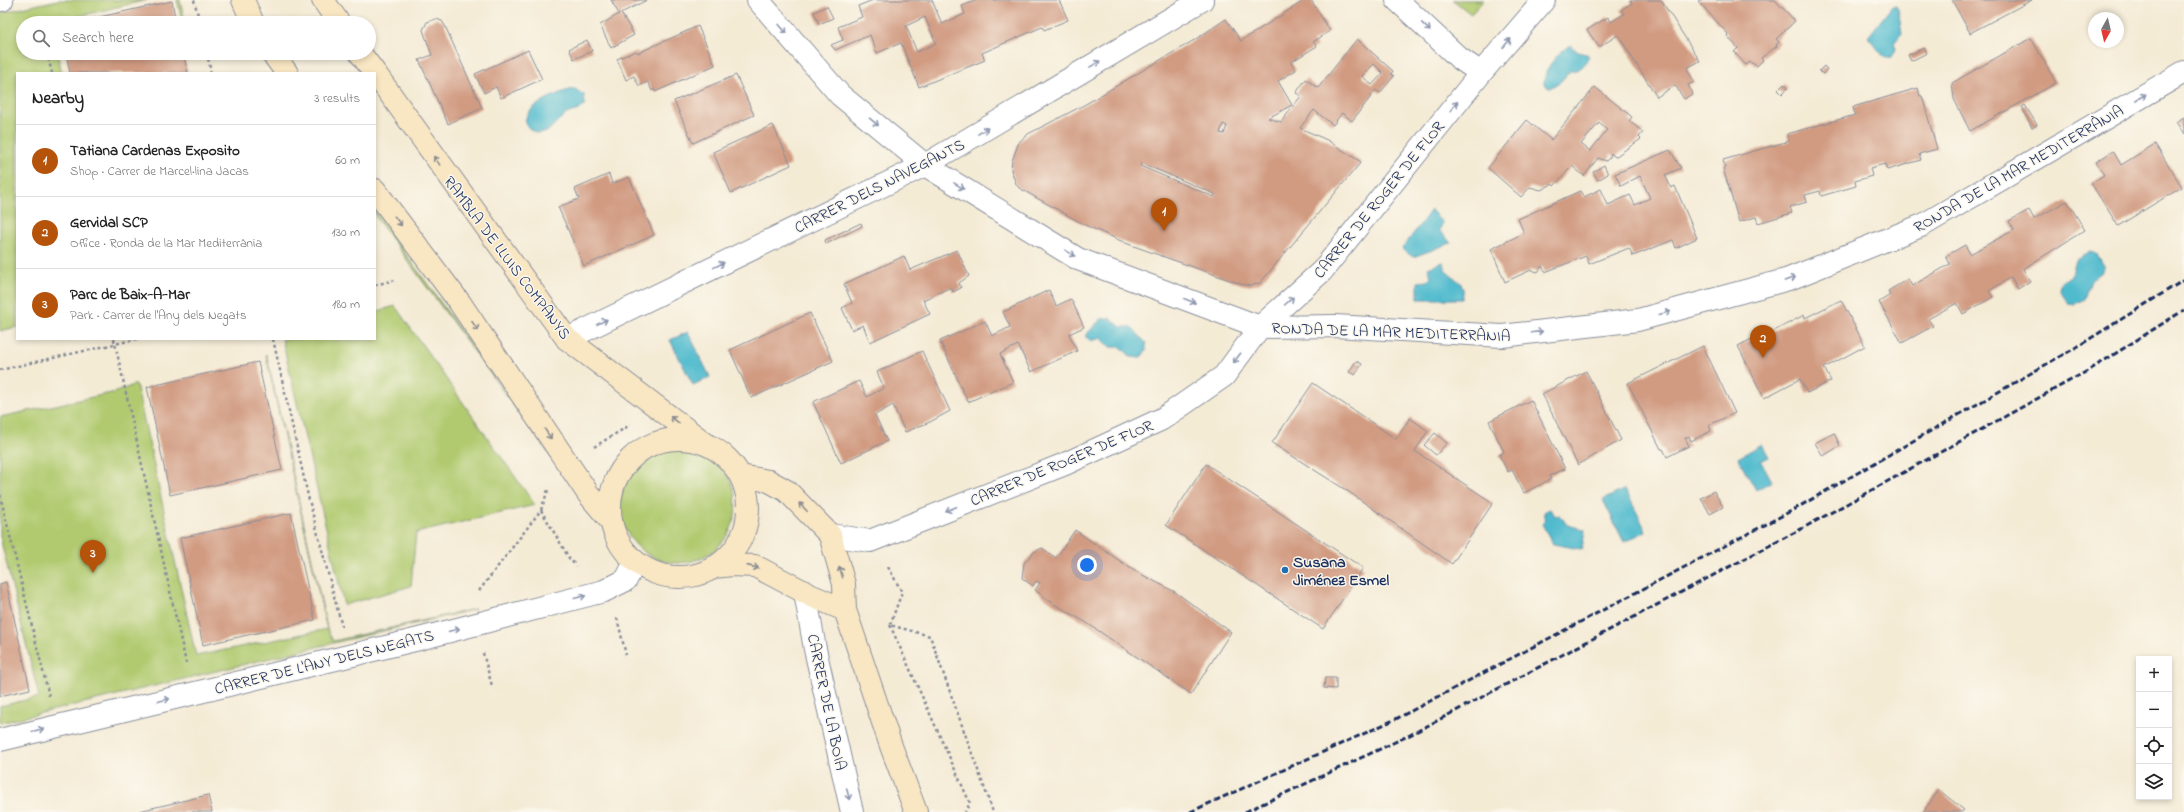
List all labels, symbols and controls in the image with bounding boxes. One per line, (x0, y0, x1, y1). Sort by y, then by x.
north arrow (2088, 12, 2124, 48)
search box (16, 16, 376, 60)
one-way arrow (1421, 22, 1431, 32)
one-way arrow (779, 24, 788, 35)
icon: search (30, 27, 52, 49)
text: Search here (62, 27, 134, 49)
one-way arrow (1502, 38, 1511, 48)
one-way arrow (1088, 60, 1100, 68)
text: Nearby (32, 86, 84, 111)
text: 3 results (314, 89, 360, 108)
one-way arrow (2135, 93, 2147, 101)
street label: RONDA DE LA MAR MEDITERRÀNIA (1909, 99, 2129, 240)
one-way arrow (1450, 100, 1459, 111)
street label: CARRER DE ROGER DE FLOR (1308, 116, 1451, 284)
one-way arrow (868, 118, 879, 127)
one-way arrow (977, 127, 988, 135)
street label: CARRER DELS NAVEGANTS (790, 133, 969, 240)
text: Tatiana Cardenas Exposito (70, 140, 240, 162)
text: 1 (43, 151, 47, 170)
text: 60 m (335, 151, 360, 170)
one-way arrow (433, 155, 441, 166)
text: Shop · Carrer de Marcel·lina Jacas (70, 162, 249, 181)
street label: RAMBLA DE LLUIS COMPANYS (437, 171, 576, 345)
one-way arrow (953, 182, 965, 190)
pin: 1 (1151, 198, 1177, 231)
text: Gervidal SCP (70, 212, 148, 234)
one-way arrow (394, 215, 403, 226)
text: 2 (42, 223, 48, 242)
text: 130 m (332, 223, 360, 242)
text: Office · Ronda de la Mar Mediterrània (70, 234, 262, 253)
one-way arrow (1064, 250, 1076, 258)
one-way arrow (712, 261, 724, 269)
one-way arrow (1784, 274, 1796, 282)
text: Parc de Baix-A-Mar (70, 284, 190, 306)
text: 3 (42, 295, 48, 314)
text: 180 m (332, 295, 360, 314)
one-way arrow (1284, 296, 1294, 306)
one-way arrow (1184, 298, 1196, 306)
text: Park · Carrer de l'Any dels Negats (70, 306, 247, 325)
one-way arrow (1658, 308, 1671, 316)
street label: RONDA DE LA MAR MEDITERRÀNIA (1271, 317, 1511, 349)
one-way arrow (595, 318, 607, 325)
one-way arrow (471, 320, 479, 331)
pin: 2 (1750, 325, 1776, 358)
one-way arrow (1530, 328, 1543, 336)
one-way arrow (1232, 353, 1241, 364)
street label: CARRER DE ROGER DE FLOR (967, 414, 1157, 513)
one-way arrow (669, 416, 680, 424)
one-way arrow (544, 428, 552, 440)
one-way arrow (798, 502, 808, 512)
one-way arrow (946, 505, 958, 513)
pin: 3 (80, 540, 106, 573)
place label: Susana Jiménez Esmel (1293, 551, 1389, 593)
your location (1077, 555, 1097, 575)
one-way arrow (746, 564, 759, 572)
marker: Susana Jiménez Esmel (1280, 565, 1290, 575)
one-way arrow (836, 566, 844, 579)
one-way arrow (573, 593, 586, 600)
street label: CARRER DE L'ANY DELS NEGATS (212, 624, 437, 702)
one-way arrow (447, 625, 460, 633)
street label: CARRER DE LA BOIA (800, 632, 852, 773)
map controls (2136, 656, 2172, 800)
button: + (2136, 656, 2172, 692)
button: − (2136, 692, 2172, 728)
one-way arrow (157, 696, 170, 703)
one-way arrow (31, 726, 44, 734)
button: locate (2136, 728, 2172, 764)
button: layers (2136, 764, 2172, 800)
one-way arrow (844, 788, 852, 801)

